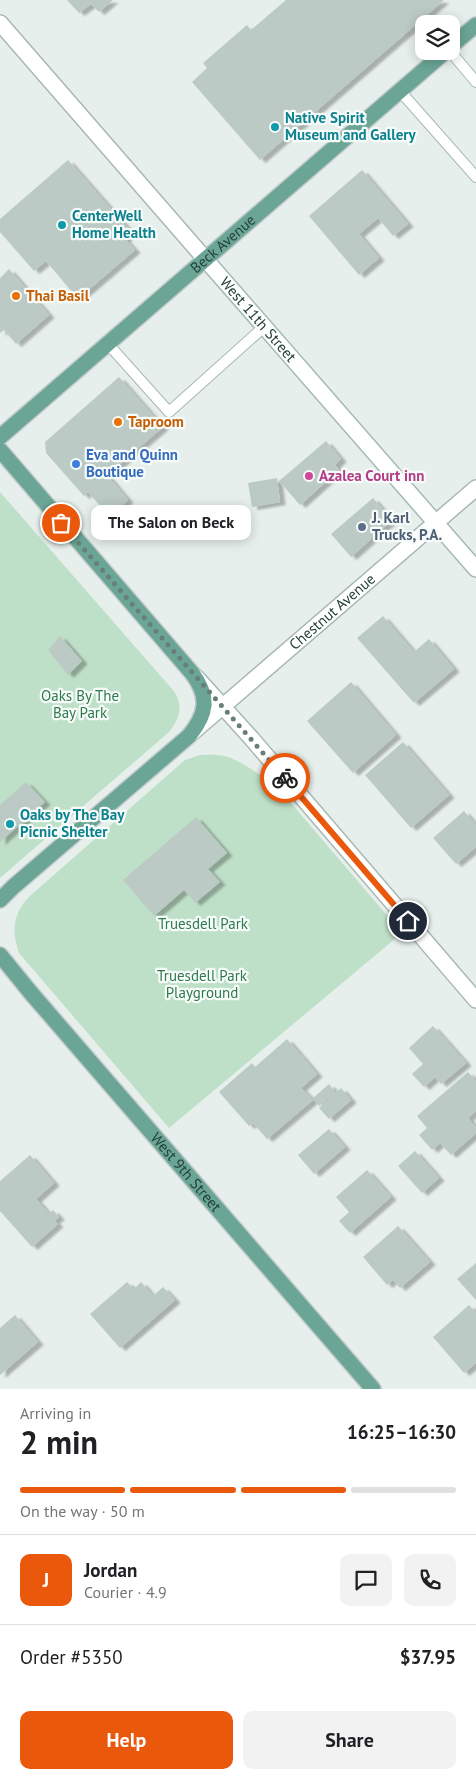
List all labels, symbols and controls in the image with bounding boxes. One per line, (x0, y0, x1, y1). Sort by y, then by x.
map controls (415, 15, 460, 60)
button: layers (415, 15, 460, 60)
place label: Native Spirit Museum and Gallery (285, 108, 417, 144)
marker: Native Spirit Museum and Gallery (269, 121, 281, 133)
place label: CenterWell Home Health (72, 206, 156, 242)
street label: Beck Avenue (186, 210, 259, 277)
marker: CenterWell Home Health (56, 219, 68, 231)
street label: West 11th Street (216, 273, 301, 366)
place label: Thai Basil (26, 286, 90, 305)
marker: Thai Basil (10, 290, 22, 302)
place label: Taproom (128, 412, 184, 431)
marker: Taproom (112, 416, 124, 428)
place label: Eva and Quinn Boutique (86, 445, 178, 481)
marker: Eva and Quinn Boutique (70, 458, 82, 470)
place label: Azalea Court inn (319, 466, 424, 485)
marker: Azalea Court inn (303, 470, 315, 482)
pin (40, 502, 82, 544)
callout: The Salon on Beck (91, 506, 251, 540)
place label: J. Karl Trucks, P.A. (371, 508, 443, 544)
icon: bag (47, 509, 75, 537)
text: The Salon on Beck (108, 512, 234, 532)
marker: J. Karl Trucks, P.A. (356, 521, 368, 533)
street label: Chestnut Avenue (285, 569, 379, 654)
park label: Oaks By The Bay Park (41, 686, 119, 722)
courier (260, 753, 310, 803)
icon: bike (271, 764, 299, 792)
place label: Oaks by The Bay Picnic Shelter (20, 805, 125, 841)
marker: Oaks by The Bay Picnic Shelter (4, 818, 16, 830)
pin (387, 900, 429, 942)
icon: home (394, 907, 422, 935)
park label: Truesdell Park (158, 914, 249, 933)
park label: Truesdell Park Playground (157, 966, 248, 1002)
street label: West 9th Street (147, 1128, 226, 1216)
text: Arriving in (20, 1403, 91, 1423)
text: 16:25–16:30 (347, 1420, 456, 1444)
text: 2 min (20, 1421, 98, 1463)
text: On the way · 50 m (20, 1501, 145, 1521)
button: chat (340, 1554, 392, 1606)
button: phone (404, 1554, 456, 1606)
text: Jordan (84, 1558, 137, 1582)
text: J (43, 1568, 49, 1592)
text: Courier · 4.9 (84, 1582, 167, 1602)
text: Order #5350 (20, 1645, 123, 1669)
text: $37.95 (400, 1645, 456, 1669)
button: Help (20, 1711, 233, 1769)
button: Share (243, 1711, 456, 1769)

